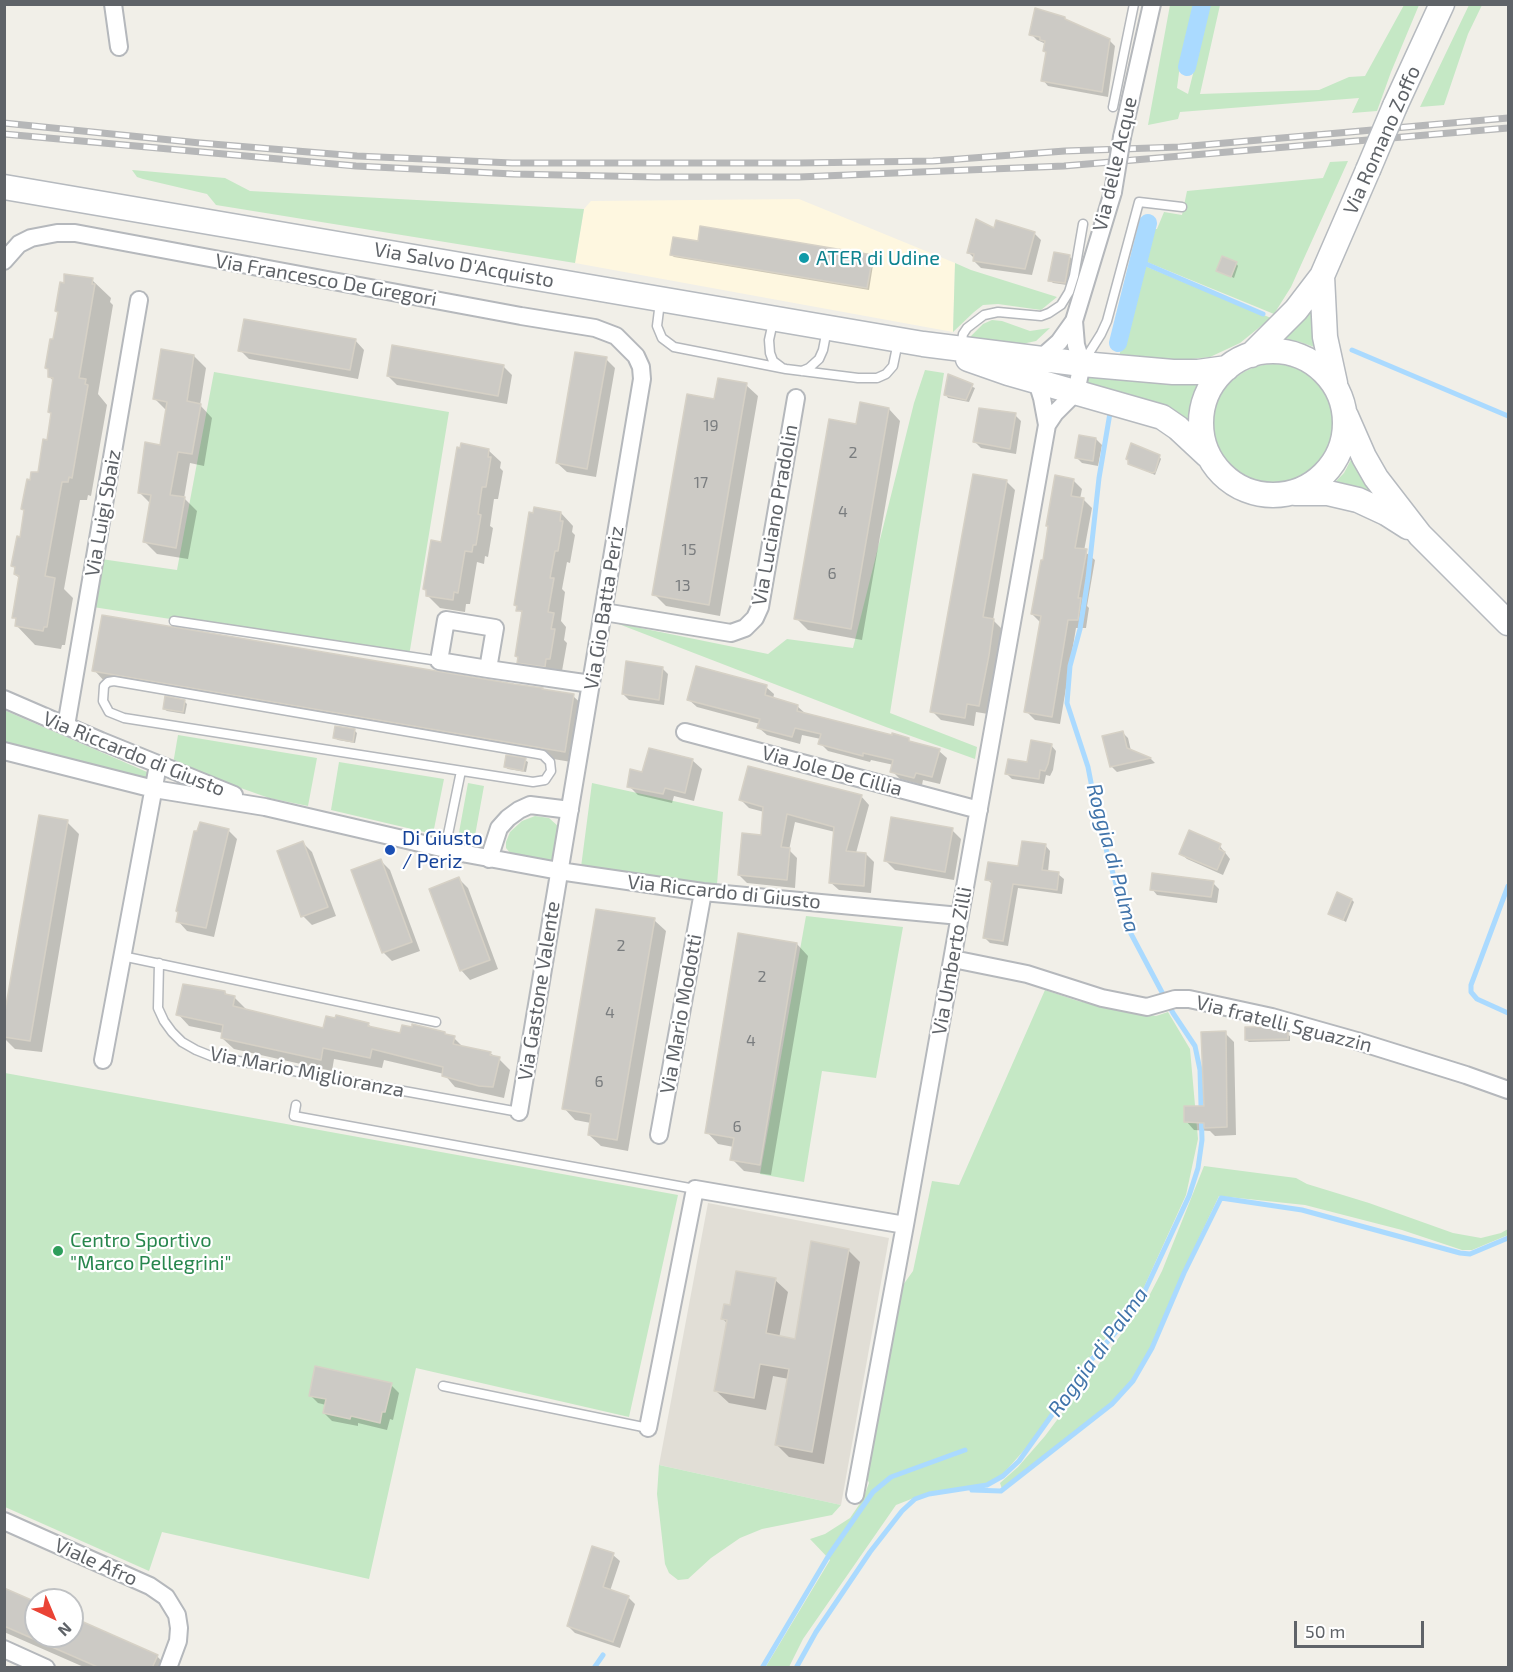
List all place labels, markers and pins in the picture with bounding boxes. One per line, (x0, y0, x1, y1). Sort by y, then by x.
place label: ATER di Udine (816, 246, 940, 270)
marker: ATER di Udine (797, 251, 811, 265)
place label: Di Giusto / Periz (402, 826, 483, 873)
marker: Di Giusto / Periz (383, 843, 397, 857)
place label: Centro Sportivo "Marco Pellegrini" (70, 1228, 232, 1275)
marker: Centro Sportivo "Marco Pellegrini" (51, 1244, 65, 1258)

